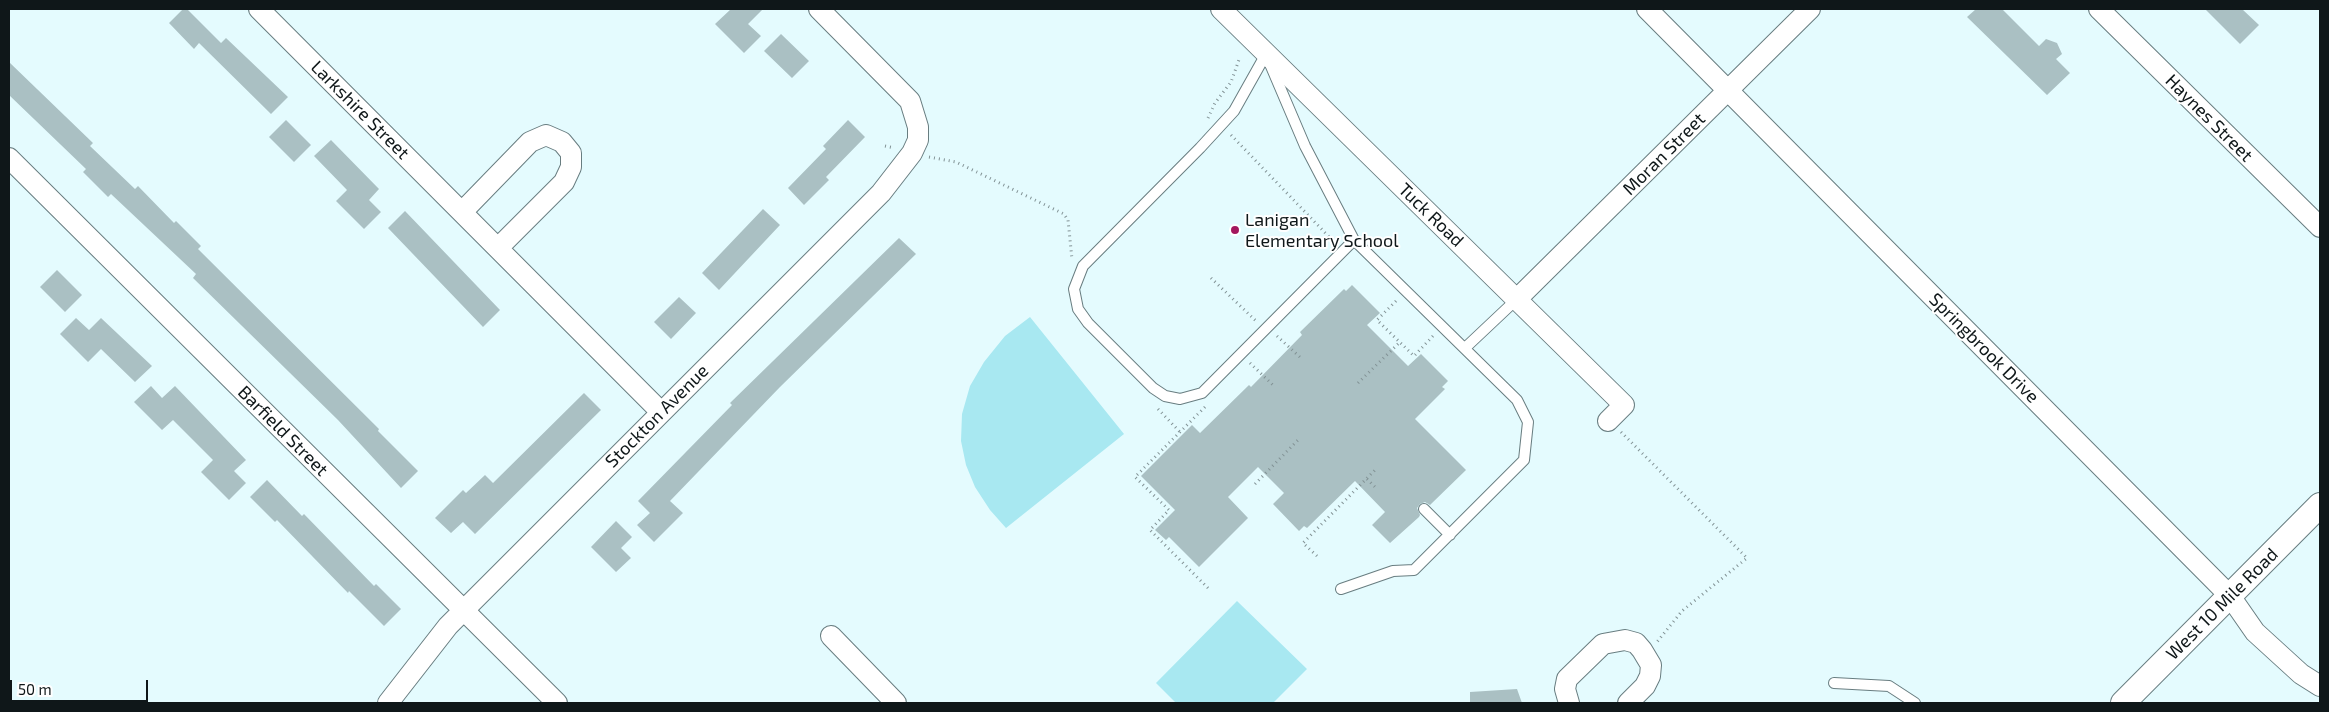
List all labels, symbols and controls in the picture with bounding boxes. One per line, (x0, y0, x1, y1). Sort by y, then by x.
street label: Larkshire Street (306, 56, 414, 164)
street label: Haynes Street (2161, 70, 2257, 166)
street label: Moran Street (1618, 108, 1710, 200)
street label: Tuck Road (1394, 179, 1468, 251)
place label: Lanigan Elementary School (1245, 209, 1399, 252)
marker: Lanigan Elementary School (1229, 224, 1241, 236)
street label: Springbrook Drive (1925, 289, 2043, 407)
street label: Stockton Avenue (601, 360, 713, 472)
street label: Barfield Street (233, 381, 333, 481)
street label: West 10 Mile Road (2162, 544, 2282, 664)
scale bar (12, 670, 150, 702)
text: 50 m (18, 680, 52, 698)

